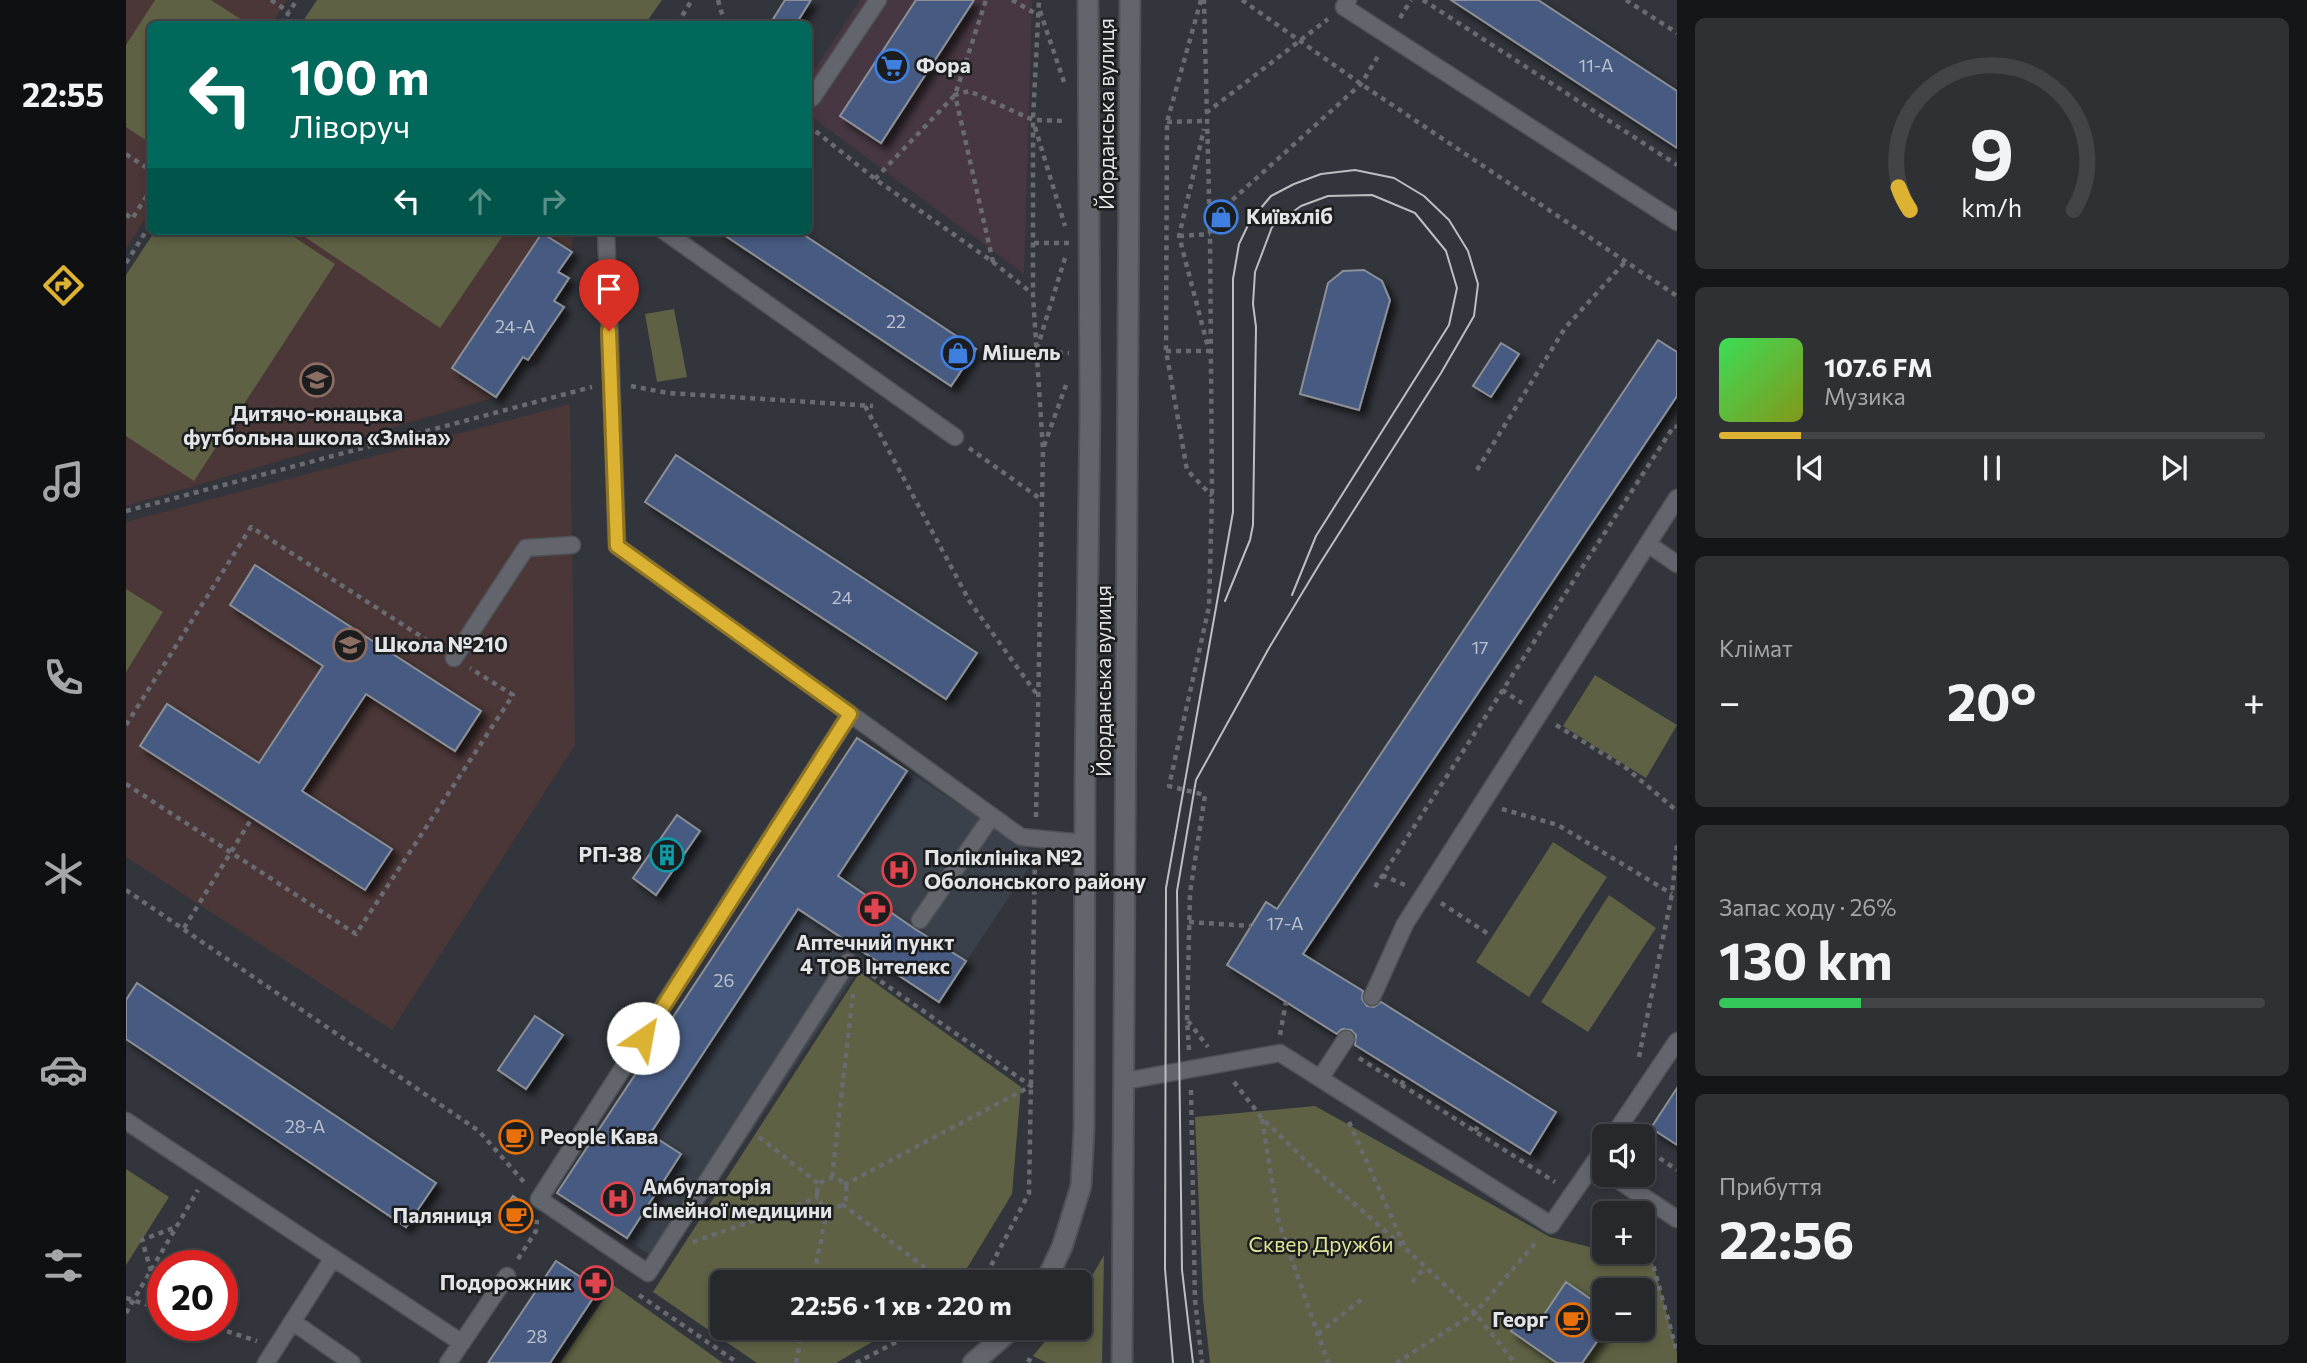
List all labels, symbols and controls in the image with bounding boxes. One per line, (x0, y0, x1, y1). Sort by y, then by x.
street label: Йорданська вулиця (1093, 18, 1118, 210)
text: 100 m (290, 45, 429, 105)
supermarket icon: Фора (873, 47, 911, 85)
icon: left (175, 49, 266, 140)
place label: Фора (916, 52, 971, 77)
house number: 11-А (1578, 54, 1614, 76)
text: 22:55 (22, 74, 104, 114)
text: Ліворуч (290, 105, 410, 145)
text: 9 (1970, 106, 2014, 195)
icon: left (388, 182, 426, 220)
icon: ahead (461, 182, 499, 220)
icon: right (534, 182, 572, 220)
text: km/h (1962, 191, 2022, 221)
shop icon: Київхліб (1202, 198, 1240, 236)
place label: Київхліб (1246, 203, 1333, 228)
pin (579, 259, 639, 331)
icon: directions (39, 261, 88, 310)
icon: arrive (590, 270, 628, 308)
house number: 22 (886, 310, 906, 332)
house number: 24-А (495, 315, 535, 337)
shop icon: Мішель (939, 334, 977, 372)
place label: Мішель (982, 339, 1061, 364)
text: 107.6 FM (1824, 351, 1933, 382)
school or university icon: Дитячо-юнацька футбольна школа «Зміна» (298, 361, 336, 399)
text: Музика (1824, 382, 1906, 410)
place label: Дитячо-юнацька футбольна школа «Зміна» (183, 400, 451, 449)
icon: previous (1791, 449, 1829, 487)
icon: pause (1973, 449, 2011, 487)
icon: next (2155, 449, 2193, 487)
icon: music (39, 457, 88, 506)
street label: Йорданська вулиця (1090, 585, 1115, 777)
house number: 24 (832, 586, 852, 608)
school or university icon: Школа №210 (331, 626, 369, 664)
place label: Школа №210 (374, 631, 508, 656)
text: Клімат (1719, 634, 1793, 662)
house number: 17 (1471, 636, 1489, 658)
icon: phone (39, 653, 88, 702)
text: 20° (1947, 668, 2037, 732)
text: − (1719, 677, 1741, 724)
text: + (2243, 677, 2265, 724)
building icon: РП-38 (648, 836, 686, 874)
place label: РП-38 (579, 841, 642, 866)
place label: Поліклініка №2 Оболонського району (924, 844, 1147, 893)
icon: climate (39, 849, 88, 898)
hospital icon: Поліклініка №2 Оболонського району (880, 851, 918, 889)
pharmacy icon: Аптечний пункт 4 ТОВ Інтелекс (856, 890, 894, 928)
text: Запас ходу · 26% (1719, 893, 1897, 921)
house number: 17-А (1267, 912, 1303, 934)
text: 130 km (1719, 927, 1893, 991)
place label: Аптечний пункт 4 ТОВ Інтелекс (796, 929, 954, 978)
house number: 26 (714, 969, 734, 991)
position arrow (606, 1001, 680, 1075)
icon: car (39, 1045, 88, 1094)
house number: 28-А (285, 1115, 325, 1137)
cafe icon: People Кава (497, 1118, 535, 1156)
place label: People Кава (540, 1123, 658, 1148)
map controls (1592, 1124, 1655, 1341)
button: sound (1592, 1124, 1655, 1187)
text: Прибуття (1719, 1172, 1822, 1200)
place label: Амбулаторія сімейної медицини (642, 1173, 832, 1222)
hospital icon: Амбулаторія сімейної медицини (599, 1180, 637, 1218)
cafe icon: Паляниця (497, 1197, 535, 1235)
button: + (1592, 1201, 1655, 1264)
place label: Паляниця (393, 1202, 492, 1227)
text: 22:56 (1719, 1206, 1854, 1270)
park label: Сквер Дружби (1249, 1231, 1393, 1256)
icon: filters (39, 1241, 88, 1290)
speed limit sign: 20 (147, 1250, 238, 1341)
pharmacy icon: Подорожник (577, 1264, 615, 1302)
place label: Подорожник (440, 1269, 572, 1294)
button: − (1592, 1278, 1655, 1341)
text: 22:56 · 1 хв · 220 m (790, 1289, 1012, 1320)
cafe icon: Георг (1554, 1301, 1592, 1339)
place label: Георг (1492, 1306, 1548, 1331)
house number: 28 (527, 1325, 548, 1347)

